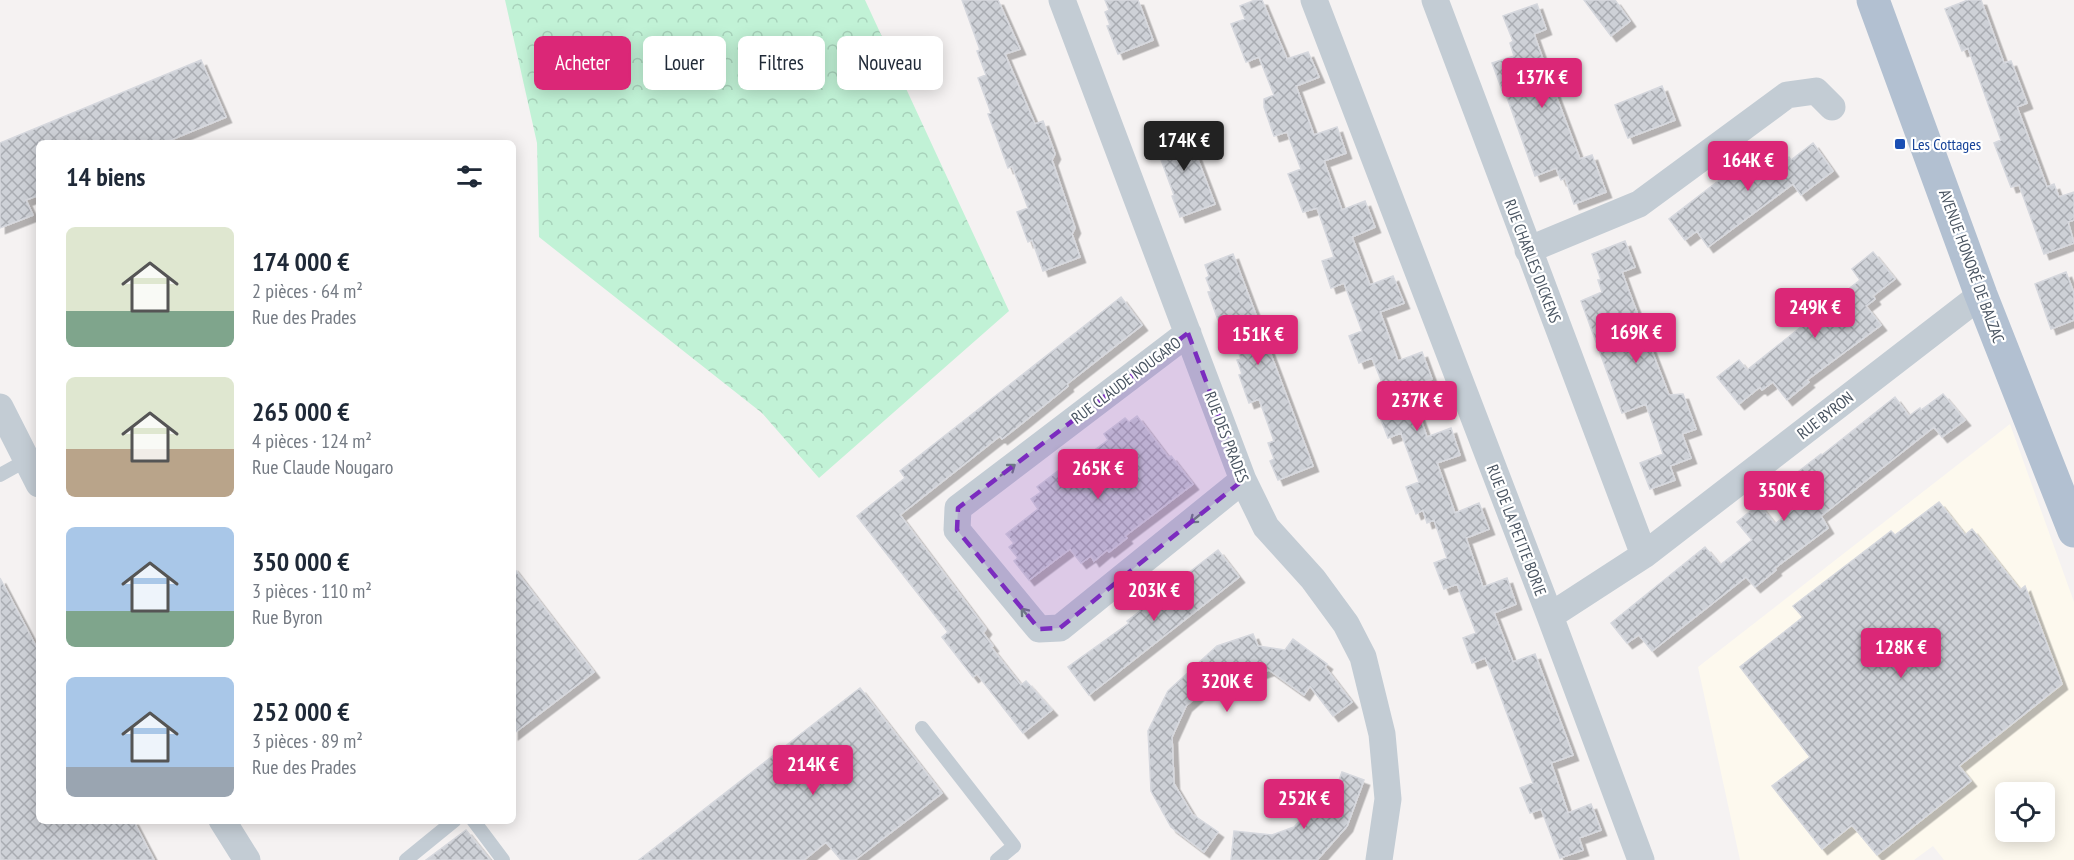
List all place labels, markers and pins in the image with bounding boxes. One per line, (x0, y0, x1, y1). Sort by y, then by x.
pin: 137K € (1493, 58, 1591, 109)
pin: 174K € (1135, 121, 1233, 172)
place label: Les Cottages (1912, 134, 1981, 154)
marker: Les Cottages (1893, 137, 1907, 151)
pin: 164K € (1699, 141, 1797, 192)
pin: 249K € (1766, 288, 1864, 339)
pin: 169K € (1587, 313, 1685, 364)
pin: 151K € (1209, 315, 1307, 366)
pin: 237K € (1368, 381, 1466, 432)
pin: 265K € (1049, 449, 1147, 500)
pin: 350K € (1735, 471, 1833, 522)
pin: 203K € (1105, 571, 1203, 622)
pin: 128K € (1852, 628, 1950, 679)
pin: 320K € (1178, 662, 1276, 713)
pin: 214K € (764, 745, 862, 796)
pin: 252K € (1255, 779, 1353, 830)

